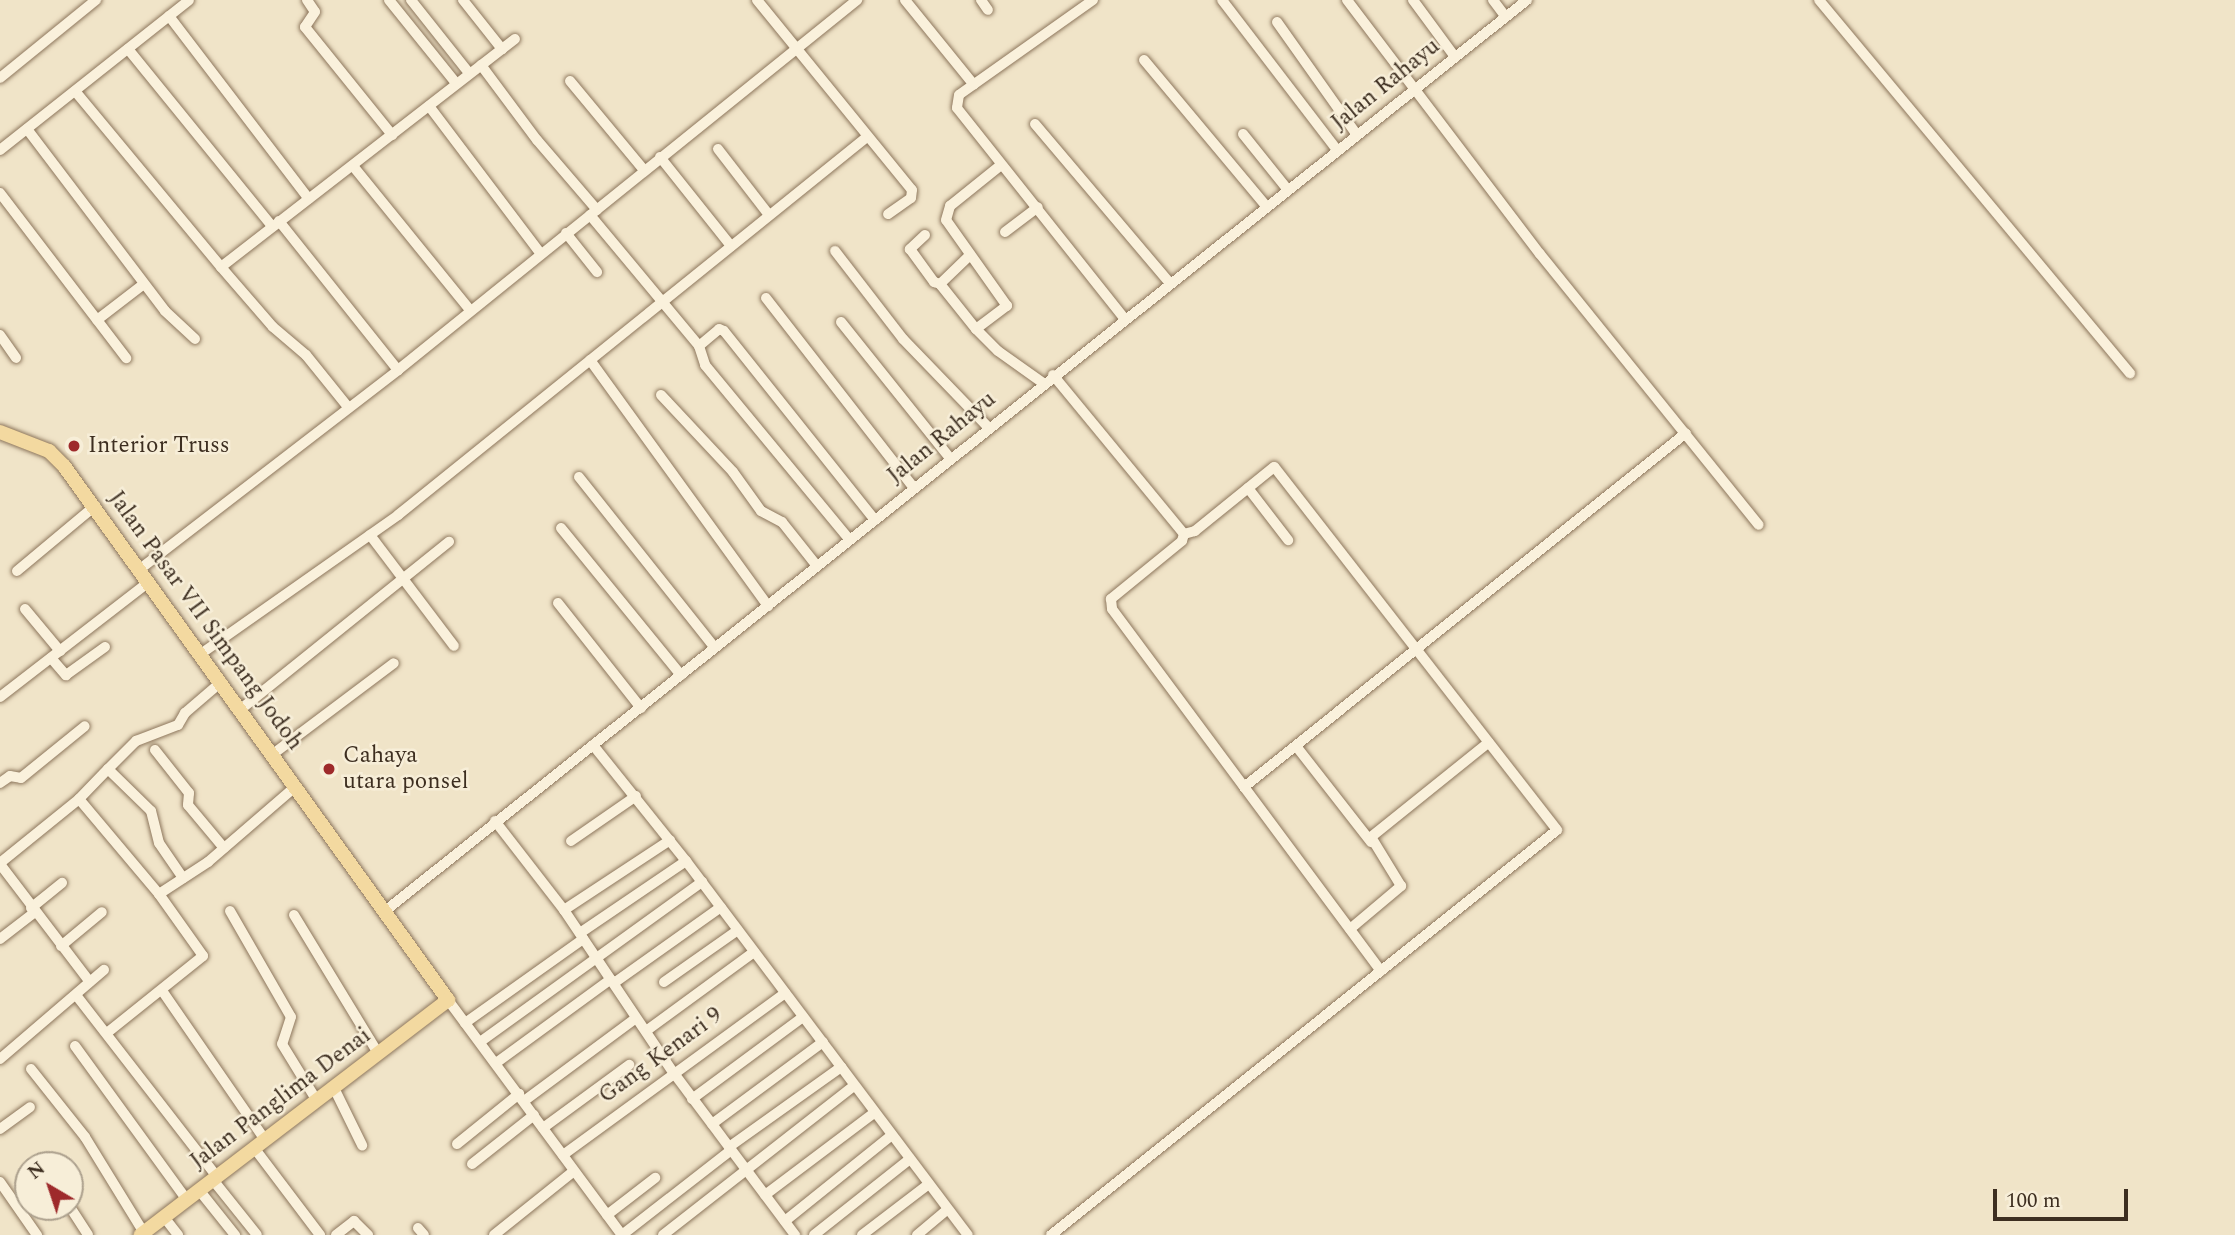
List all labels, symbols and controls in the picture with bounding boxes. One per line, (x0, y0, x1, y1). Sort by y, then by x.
street label: Jalan Rahayu (1326, 33, 1446, 137)
street label: Jalan Rahayu (882, 386, 1002, 490)
place label: Interior Truss (88, 432, 230, 460)
marker: Interior Truss (66, 438, 82, 454)
street label: Jalan Pasar VII Simpang Jodoh (102, 486, 308, 756)
place label: Cahaya utara ponsel (343, 742, 468, 796)
marker: Cahaya utara ponsel (321, 761, 337, 777)
street label: Gang Kenari 9 (594, 1002, 728, 1110)
street label: Jalan Panglima Denai (185, 1022, 377, 1176)
north arrow (14, 1151, 84, 1221)
text: N (22, 1155, 52, 1187)
scale bar (1997, 1176, 2132, 1220)
text: 100 m (2006, 1185, 2061, 1217)

